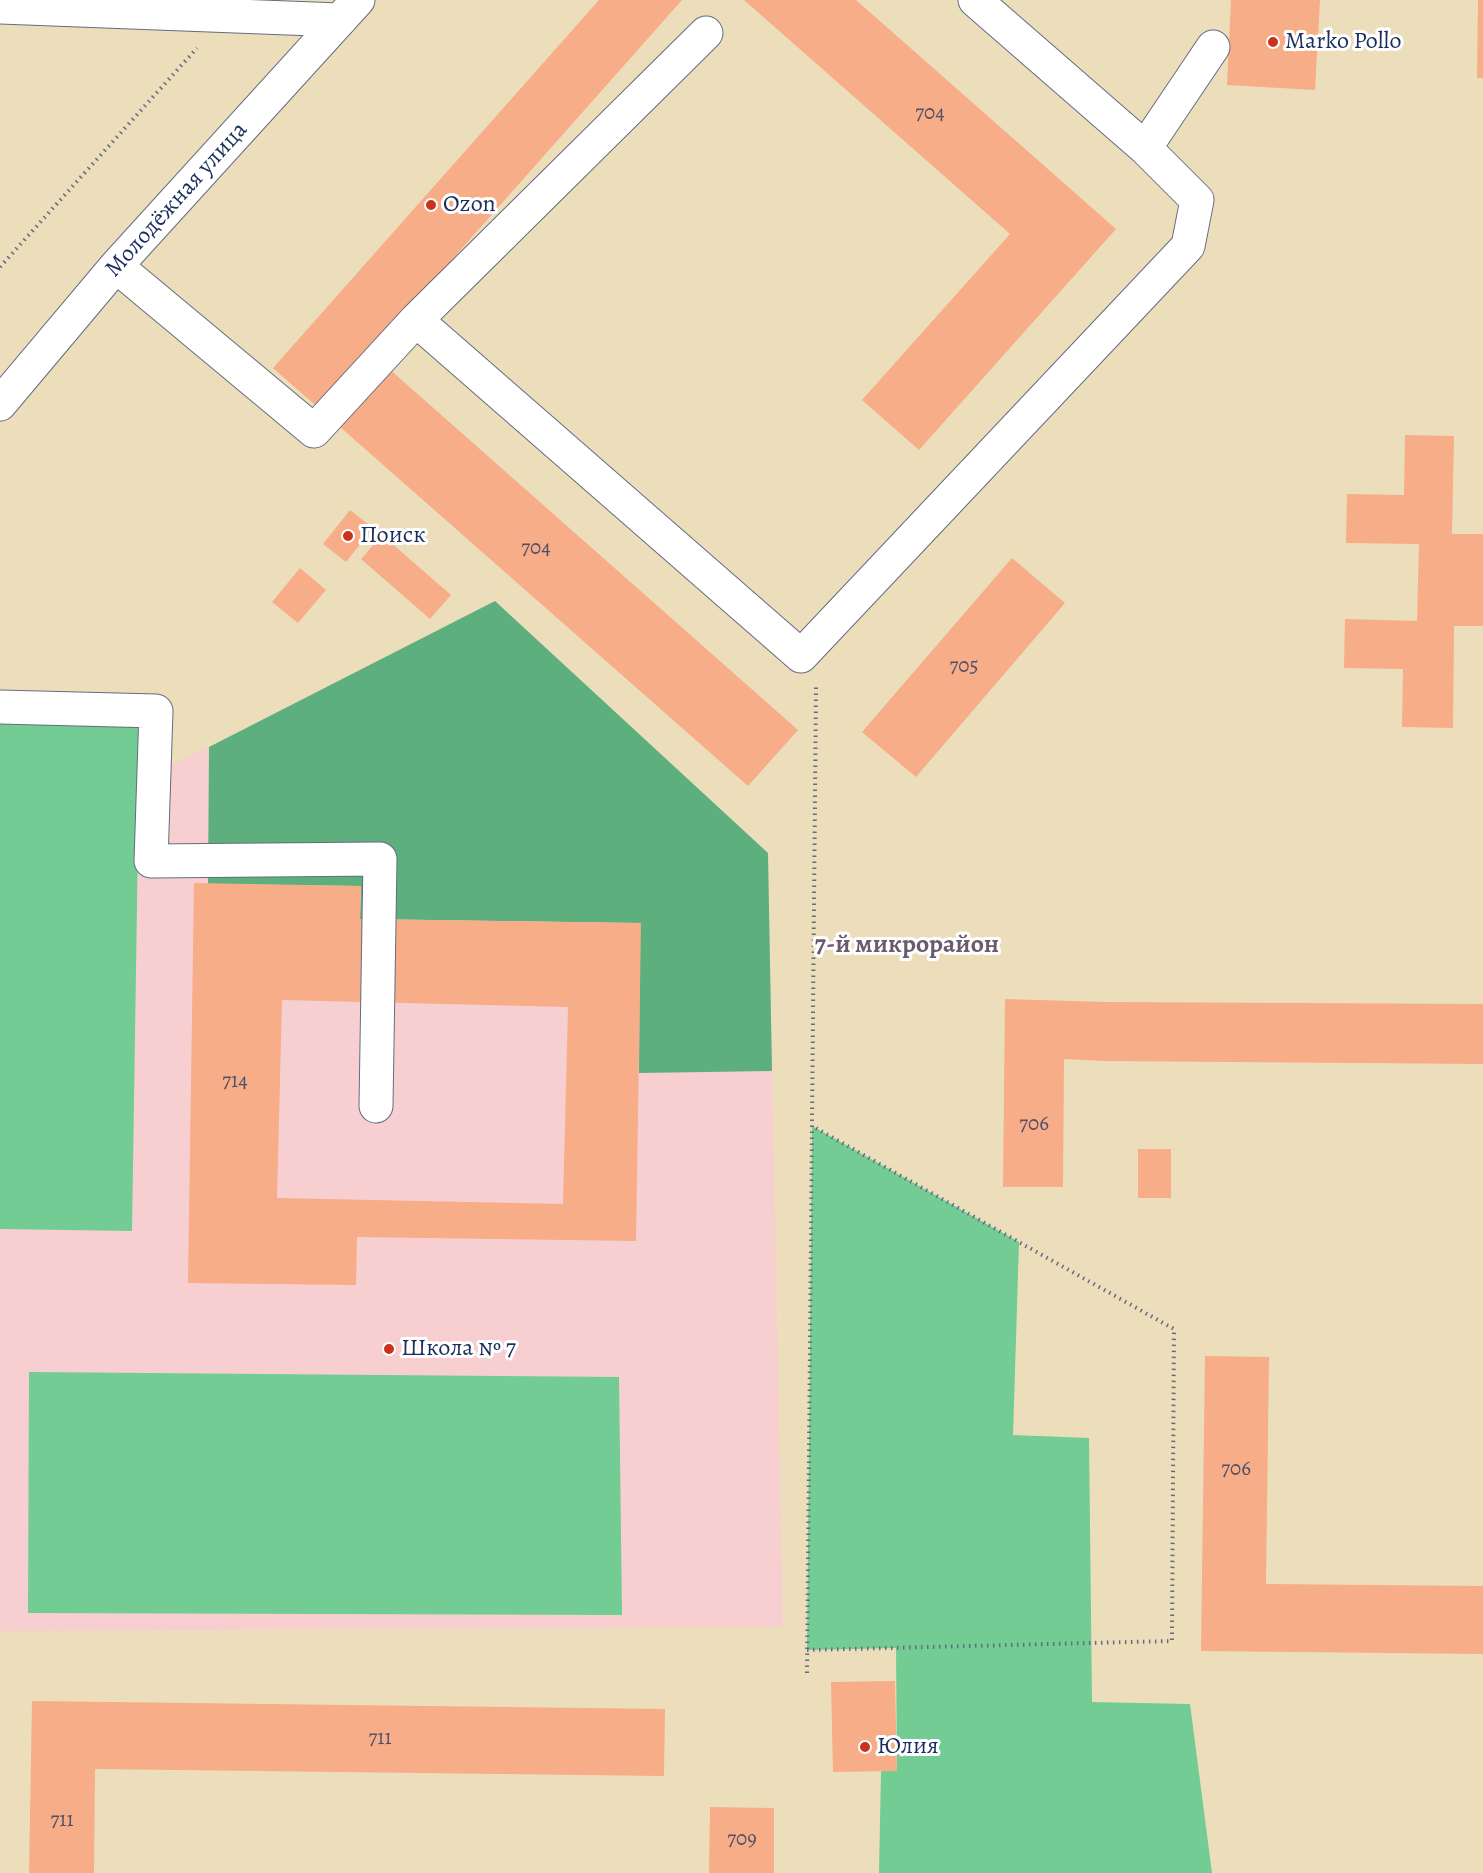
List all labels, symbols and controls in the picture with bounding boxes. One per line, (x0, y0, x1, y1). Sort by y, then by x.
place label: Marko Pollo (1285, 28, 1401, 56)
marker: Marko Pollo (1266, 35, 1280, 49)
house number: 704 (915, 101, 945, 127)
street label: Молодёжная улица (100, 116, 254, 284)
place label: Ozon (443, 191, 496, 219)
marker: Ozon (424, 198, 438, 212)
place label: Поиск (360, 522, 426, 550)
marker: Поиск (341, 529, 355, 543)
house number: 704 (521, 536, 551, 562)
house number: 705 (949, 654, 979, 680)
district label: 7-й микрорайон (815, 930, 999, 962)
house number: 714 (222, 1069, 248, 1095)
house number: 706 (1019, 1112, 1049, 1138)
place label: Школа № 7 (401, 1335, 516, 1363)
marker: Школа № 7 (382, 1342, 396, 1356)
house number: 706 (1221, 1457, 1251, 1483)
house number: 711 (368, 1726, 392, 1752)
place label: Юлия (877, 1733, 939, 1761)
marker: Юлия (858, 1740, 872, 1754)
house number: 711 (50, 1808, 74, 1834)
house number: 709 (727, 1827, 757, 1853)

